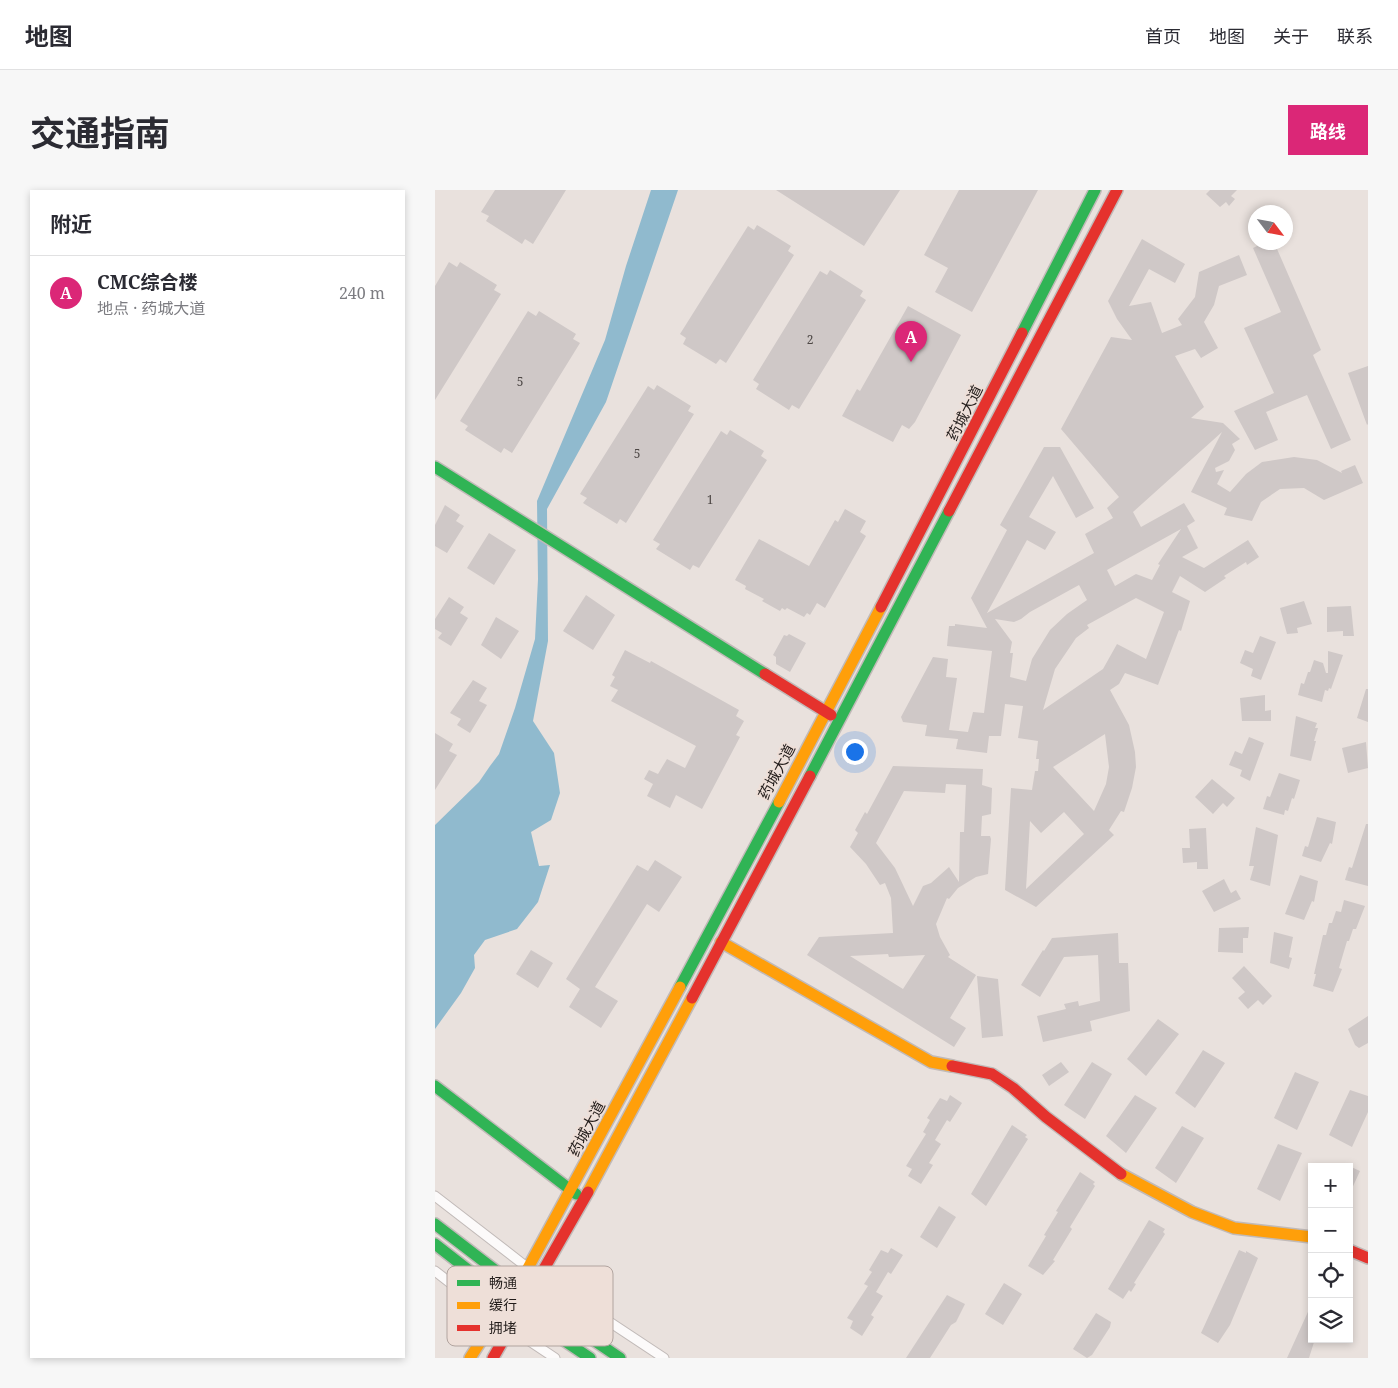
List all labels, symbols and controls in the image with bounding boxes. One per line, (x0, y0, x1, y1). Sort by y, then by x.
text: 地图 (25, 19, 73, 52)
text: 首页 (1145, 24, 1181, 48)
text: 地图 (1209, 24, 1245, 48)
text: 关于 (1273, 24, 1309, 48)
text: 联系 (1337, 24, 1373, 48)
button: 路线 (1288, 105, 1368, 155)
text: 交通指南 (30, 109, 170, 156)
north arrow (1248, 205, 1293, 250)
text: 附近 (50, 210, 92, 238)
text: CMC综合楼 (97, 269, 198, 295)
text: A (60, 282, 72, 304)
text: 240 m (339, 282, 385, 304)
text: 地点 · 药城大道 (97, 297, 205, 319)
pin: A (895, 321, 927, 362)
house number: 2 (807, 331, 813, 348)
house number: 5 (517, 373, 523, 390)
street label: 药城大道 (942, 381, 987, 444)
house number: 5 (634, 445, 640, 462)
house number: 1 (707, 491, 713, 508)
your location (842, 739, 868, 765)
street label: 药城大道 (753, 740, 799, 803)
street label: 药城大道 (563, 1097, 609, 1160)
map controls (1308, 1163, 1353, 1343)
button: + (1308, 1163, 1353, 1208)
button: − (1308, 1208, 1353, 1253)
button: locate (1308, 1253, 1353, 1298)
legend (447, 1266, 613, 1346)
text: 畅通 (489, 1273, 517, 1292)
text: 缓行 (489, 1295, 517, 1314)
button: layers (1308, 1298, 1353, 1343)
text: 拥堵 (489, 1318, 517, 1337)

